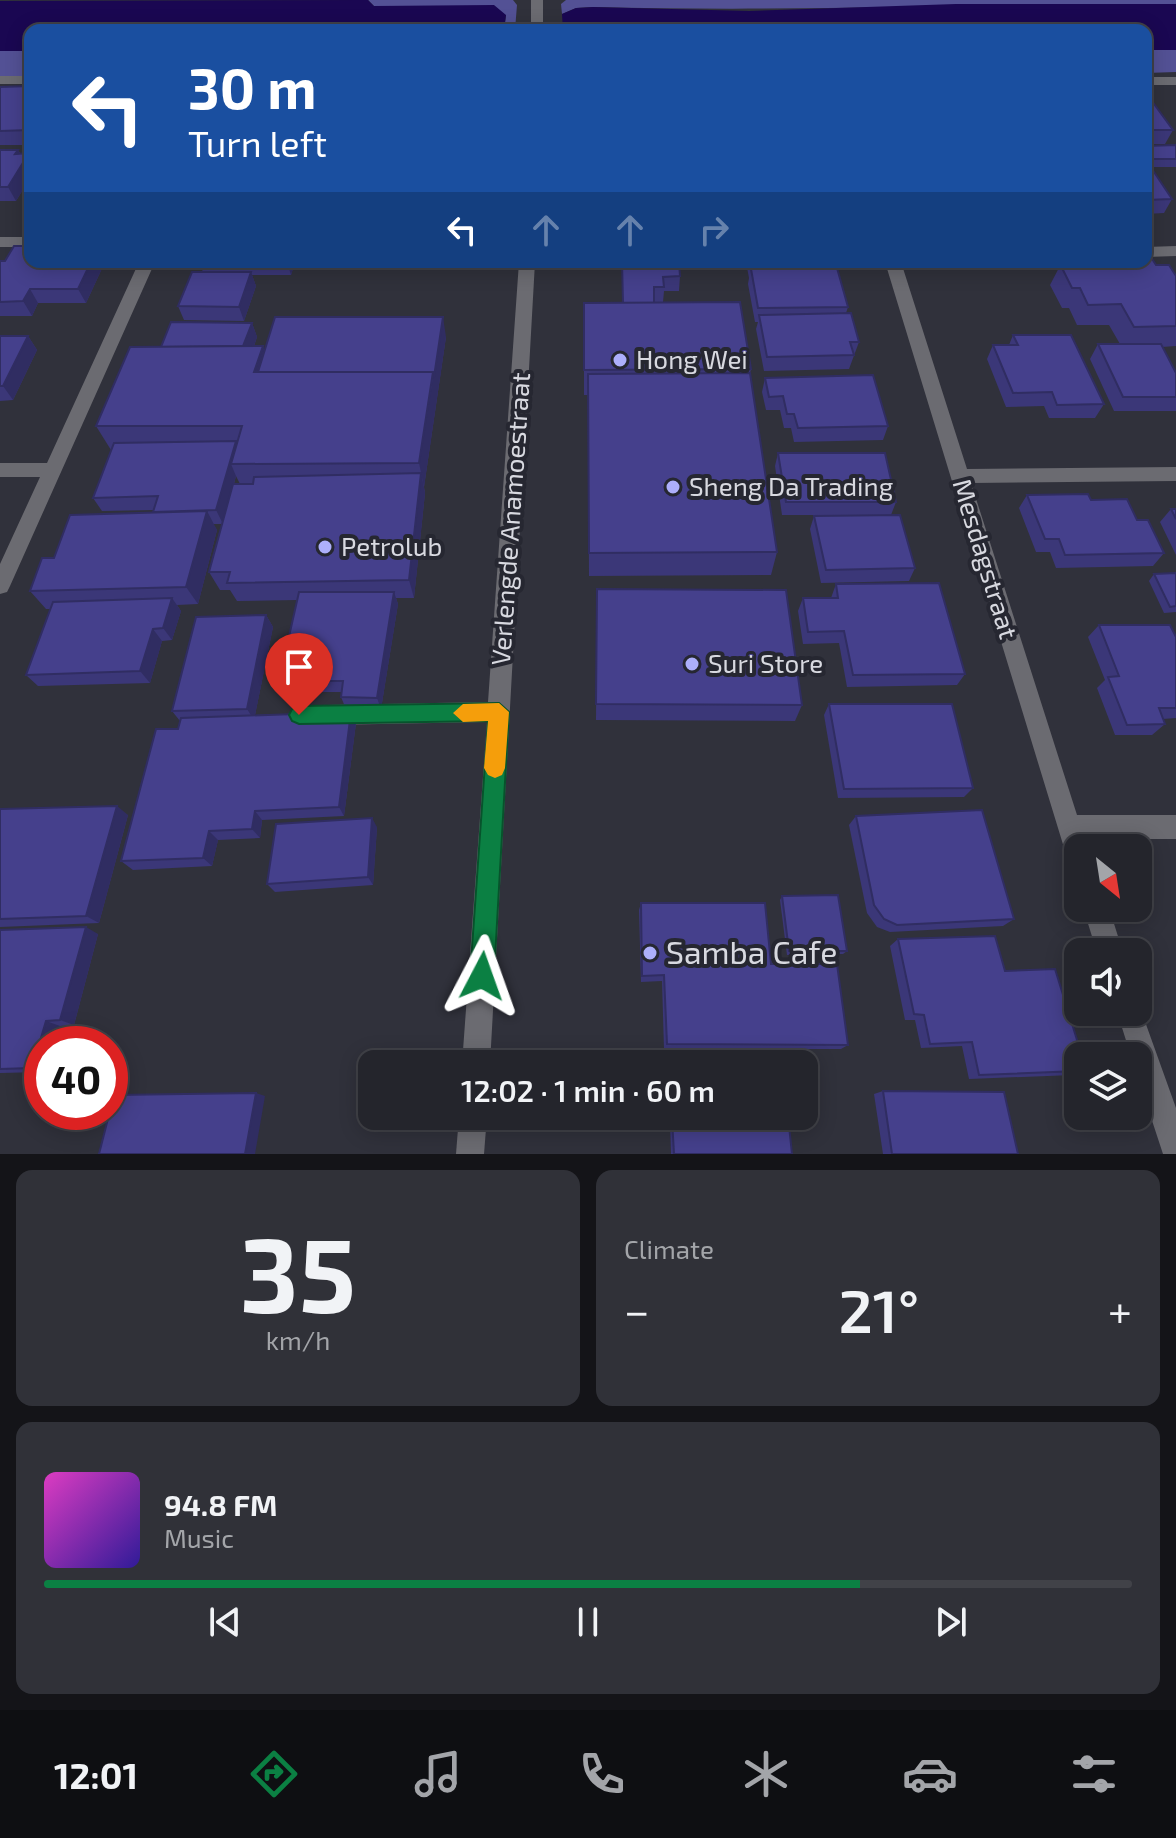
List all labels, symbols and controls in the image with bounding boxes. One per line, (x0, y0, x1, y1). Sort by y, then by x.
text: 30 m (188, 53, 317, 120)
icon: left (56, 56, 160, 160)
text: Turn left (188, 121, 327, 164)
icon: left (440, 208, 484, 252)
icon: ahead (524, 208, 568, 252)
icon: ahead (608, 208, 652, 252)
icon: right (692, 208, 736, 252)
place label: Hong Wei (636, 343, 748, 374)
marker: Hong Wei (611, 351, 629, 369)
street label: Verlengde Anamoestraat (484, 371, 535, 666)
place label: Sheng Da Trading (689, 470, 893, 501)
street label: Mesdagstraat (947, 475, 1025, 642)
marker: Sheng Da Trading (664, 478, 682, 496)
place label: Petrolub (341, 530, 442, 561)
marker: Petrolub (316, 538, 334, 556)
pin (265, 633, 333, 715)
icon: arrive (277, 645, 321, 689)
place label: Suri Store (708, 647, 823, 678)
marker: Suri Store (683, 655, 701, 673)
north arrow (1064, 834, 1152, 922)
map controls (1064, 834, 1152, 1130)
place label: Samba Cafe (666, 932, 837, 970)
position arrow (440, 934, 524, 1018)
button: sound (1064, 938, 1152, 1026)
marker: Samba Cafe (641, 944, 659, 962)
speed limit sign: 40 (24, 1026, 128, 1130)
button: layers (1064, 1042, 1152, 1130)
text: 12:02 · 1 min · 60 m (461, 1072, 715, 1108)
text: 35 (240, 1209, 356, 1334)
text: Climate (624, 1233, 714, 1264)
text: 21° (838, 1273, 919, 1345)
text: − (624, 1283, 650, 1336)
text: + (1108, 1283, 1132, 1336)
text: km/h (266, 1324, 330, 1355)
text: 94.8 FM (164, 1486, 277, 1522)
text: Music (164, 1522, 234, 1553)
icon: previous (203, 1600, 247, 1644)
icon: pause (566, 1600, 610, 1644)
icon: next (929, 1600, 973, 1644)
icon: directions (246, 1746, 302, 1802)
icon: music (410, 1746, 466, 1802)
icon: phone (574, 1746, 630, 1802)
icon: climate (738, 1746, 794, 1802)
icon: car (902, 1746, 958, 1802)
icon: filters (1066, 1746, 1122, 1802)
text: 12:01 (54, 1753, 138, 1796)

